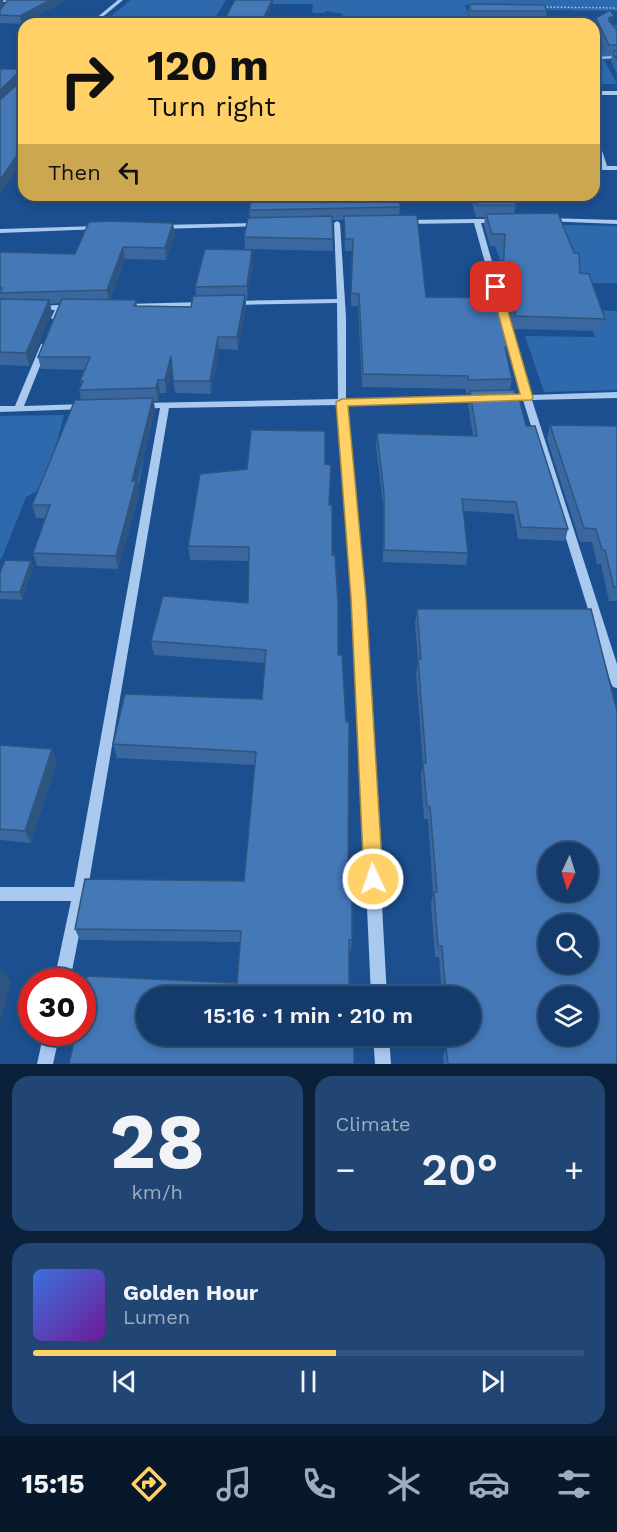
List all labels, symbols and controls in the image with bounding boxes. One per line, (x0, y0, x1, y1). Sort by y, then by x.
text: 120 m (147, 41, 269, 90)
icon: right (48, 42, 126, 120)
text: Turn right (147, 91, 276, 123)
icon: left (113, 156, 146, 189)
text: Then (48, 160, 101, 185)
pin (470, 261, 521, 312)
icon: arrive (479, 270, 512, 303)
north arrow (538, 842, 598, 902)
map controls (538, 842, 598, 1046)
position arrow (341, 847, 405, 911)
button: search (538, 914, 598, 974)
speed limit sign: 30 (18, 968, 96, 1046)
button: layers (538, 986, 598, 1046)
text: 15:16 · 1 min · 210 m (204, 1003, 413, 1028)
text: 28 (110, 1095, 205, 1187)
text: Climate (336, 1112, 411, 1136)
text: 20° (421, 1143, 498, 1196)
text: − (336, 1150, 355, 1189)
text: + (564, 1150, 584, 1189)
text: km/h (131, 1180, 183, 1204)
text: Golden Hour (123, 1280, 258, 1305)
text: Lumen (123, 1305, 190, 1329)
icon: previous (108, 1365, 141, 1398)
icon: pause (292, 1365, 325, 1398)
icon: next (476, 1365, 509, 1398)
icon: directions (128, 1463, 170, 1505)
icon: music (213, 1463, 255, 1505)
icon: phone (298, 1463, 340, 1505)
icon: climate (383, 1463, 425, 1505)
icon: car (468, 1463, 510, 1505)
icon: filters (553, 1463, 595, 1505)
text: 15:15 (22, 1468, 84, 1500)

